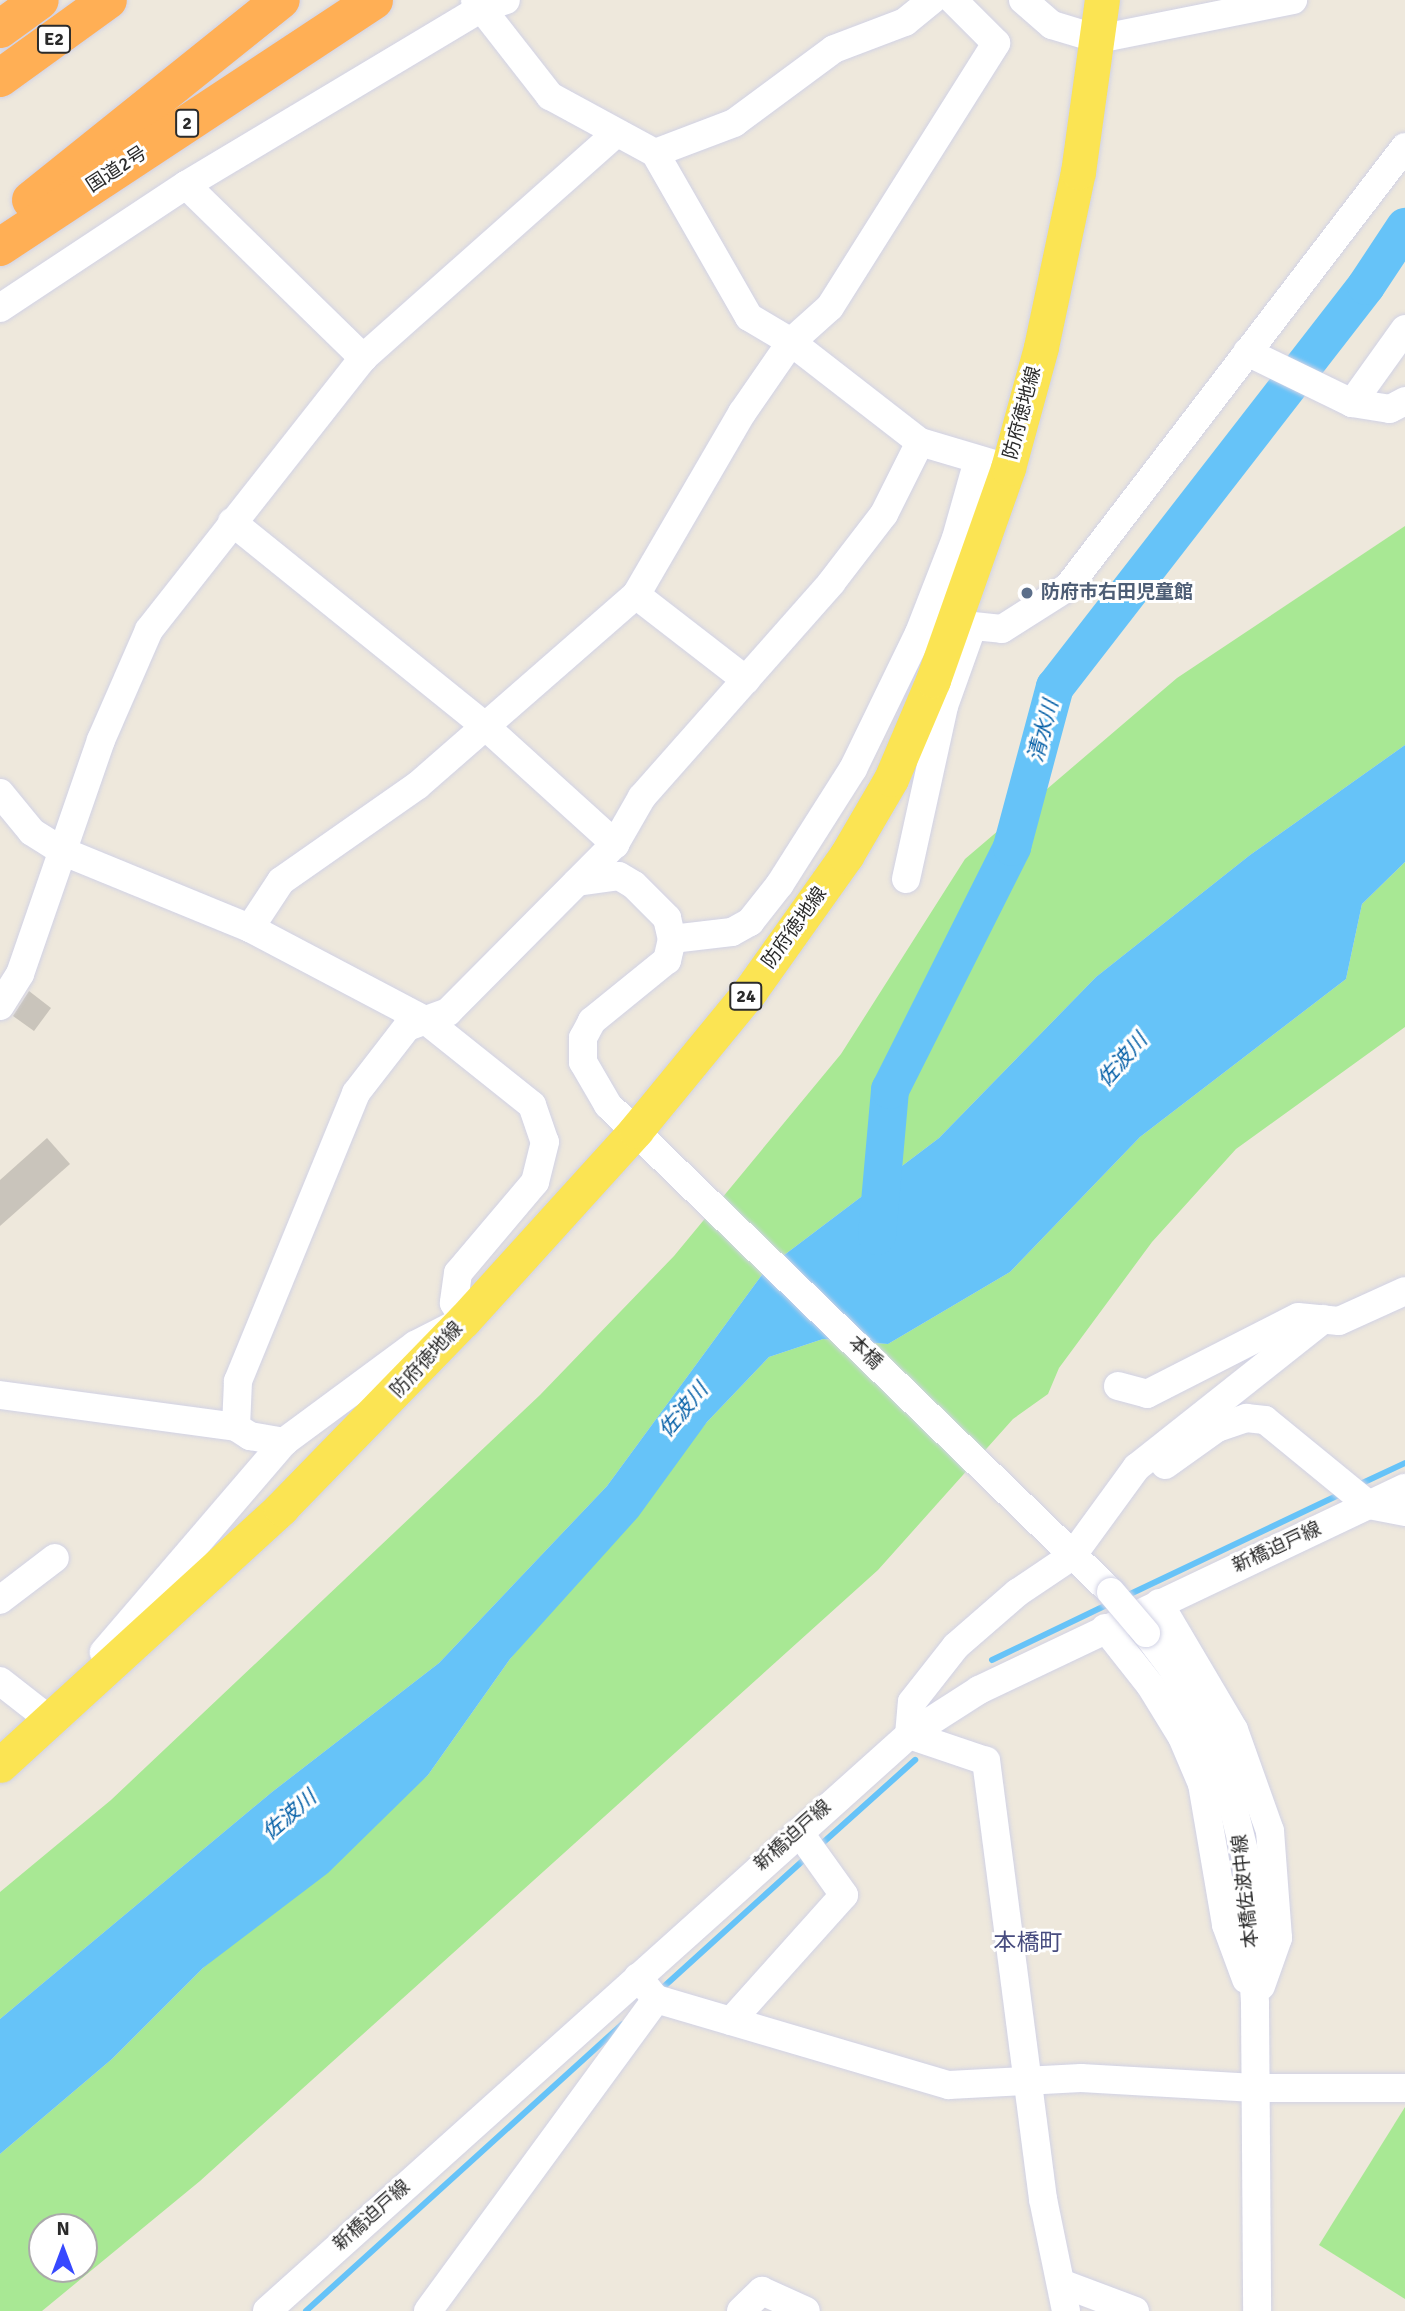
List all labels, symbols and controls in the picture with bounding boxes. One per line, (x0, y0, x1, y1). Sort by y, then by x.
road number: E2 (36, 24, 72, 54)
road number: 2 (175, 109, 199, 138)
street label: 国道2号 (83, 142, 151, 198)
street label: 防府徳地線 (1000, 364, 1046, 462)
place label: 防府市右田児童館 (1041, 582, 1193, 604)
marker: 防府市右田児童館 (1019, 585, 1035, 601)
water label: 清水川 (1023, 697, 1063, 765)
street label: 防府徳地線 (758, 883, 832, 973)
road number: 24 (728, 981, 764, 1010)
water label: 佐波川 (1092, 1028, 1152, 1092)
street label: 防府徳地線 (386, 1317, 468, 1403)
street label: 本橋 (843, 1332, 887, 1374)
water label: 佐波川 (653, 1378, 713, 1442)
street label: 新橋迫戸線 (1229, 1518, 1325, 1578)
water label: 佐波川 (257, 1785, 321, 1845)
street label: 新橋迫戸線 (750, 1796, 836, 1876)
street label: 本橋佐波中線 (1229, 1833, 1263, 1949)
district label: 本橋町 (994, 1929, 1062, 1957)
street label: 新橋迫戸線 (329, 2176, 415, 2256)
north arrow (28, 2213, 98, 2283)
text: N (56, 2217, 70, 2241)

